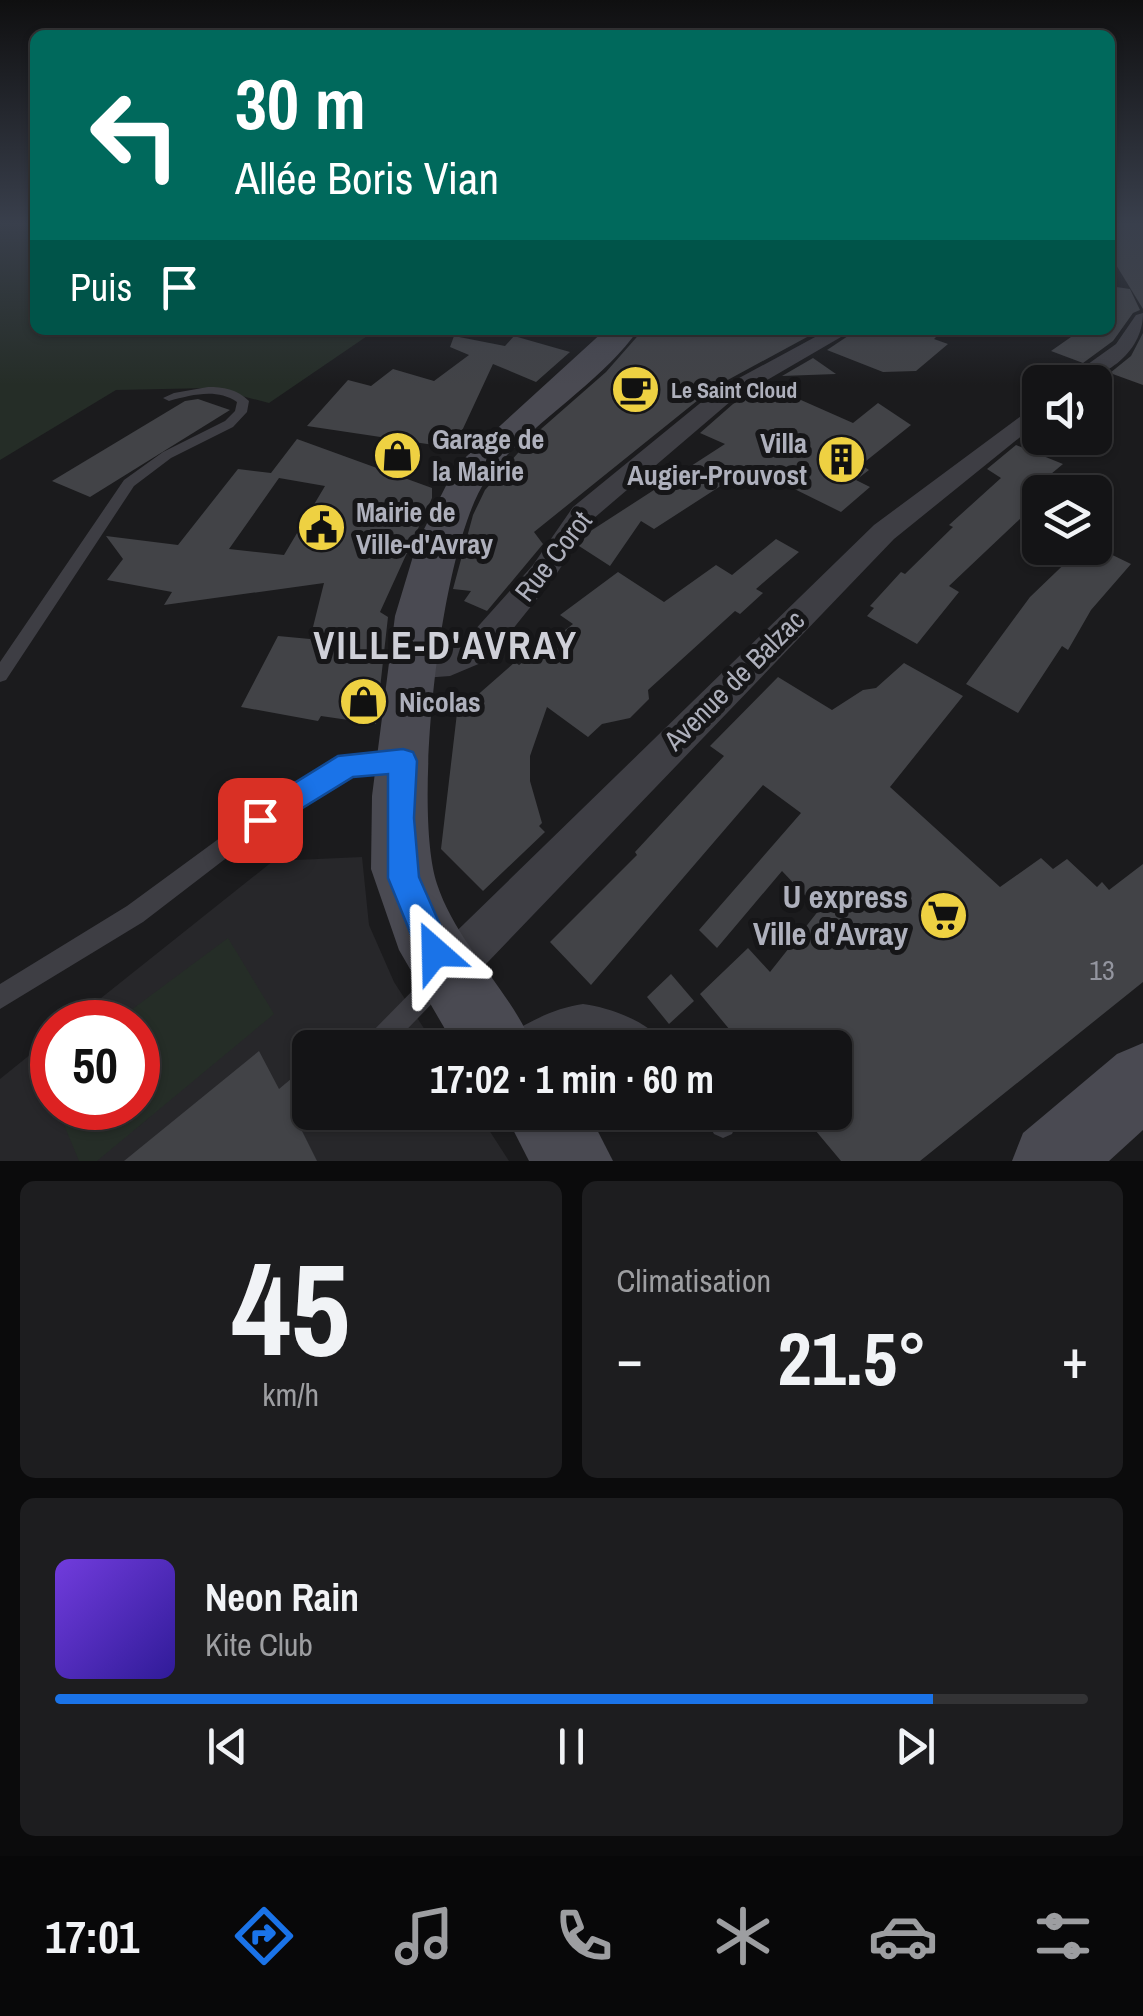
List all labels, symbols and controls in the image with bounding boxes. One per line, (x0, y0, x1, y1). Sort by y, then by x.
text: 30 m (235, 57, 366, 151)
icon: left (70, 70, 200, 200)
text: Allée Boris Vian (235, 147, 499, 208)
icon: arrive (152, 260, 207, 315)
text: Puis (70, 262, 132, 313)
cafe icon: Le Saint Cloud (610, 364, 662, 416)
map controls (1022, 365, 1112, 565)
button: sound (1022, 365, 1112, 455)
place label: Le Saint Cloud (671, 375, 797, 405)
place label: Garage de la Mairie (432, 420, 544, 490)
place label: Villa Augier-Prouvost (627, 424, 807, 494)
shop icon: Garage de la Mairie (371, 429, 423, 481)
building icon: Villa Augier-Prouvost (816, 433, 868, 485)
button: layers (1022, 475, 1112, 565)
place label: Mairie de Ville-d'Avray (356, 493, 493, 563)
public building icon: Mairie de Ville-d'Avray (295, 502, 347, 554)
street label: Rue Corot (506, 503, 600, 609)
street label: Avenue de Balzac (655, 601, 813, 759)
district label: VILLE-D'AVRAY (313, 620, 579, 671)
shop icon: Nicolas (338, 676, 390, 728)
place label: Nicolas (399, 683, 481, 721)
pin (218, 778, 303, 863)
icon: arrive (233, 793, 288, 848)
place label: U express Ville d'Avray (753, 875, 908, 955)
supermarket icon: U express Ville d'Avray (917, 889, 969, 941)
position arrow (383, 900, 487, 1004)
house number: 13 (1089, 951, 1115, 989)
speed limit sign: 50 (30, 1000, 160, 1130)
text: 17:02 · 1 min · 60 m (430, 1054, 714, 1105)
text: 45 (231, 1220, 350, 1396)
text: Climatisation (617, 1259, 771, 1302)
text: 21.5° (777, 1307, 927, 1408)
text: − (617, 1321, 643, 1395)
text: + (1062, 1321, 1088, 1395)
text: km/h (262, 1373, 319, 1416)
text: Neon Rain (205, 1572, 359, 1623)
text: Kite Club (205, 1623, 313, 1666)
icon: previous (200, 1719, 255, 1774)
icon: pause (544, 1719, 599, 1774)
icon: next (888, 1719, 943, 1774)
icon: directions (229, 1901, 299, 1971)
icon: music (389, 1901, 459, 1971)
icon: phone (549, 1901, 619, 1971)
icon: climate (708, 1901, 778, 1971)
icon: car (868, 1901, 938, 1971)
icon: filters (1028, 1901, 1098, 1971)
text: 17:01 (45, 1906, 139, 1967)

